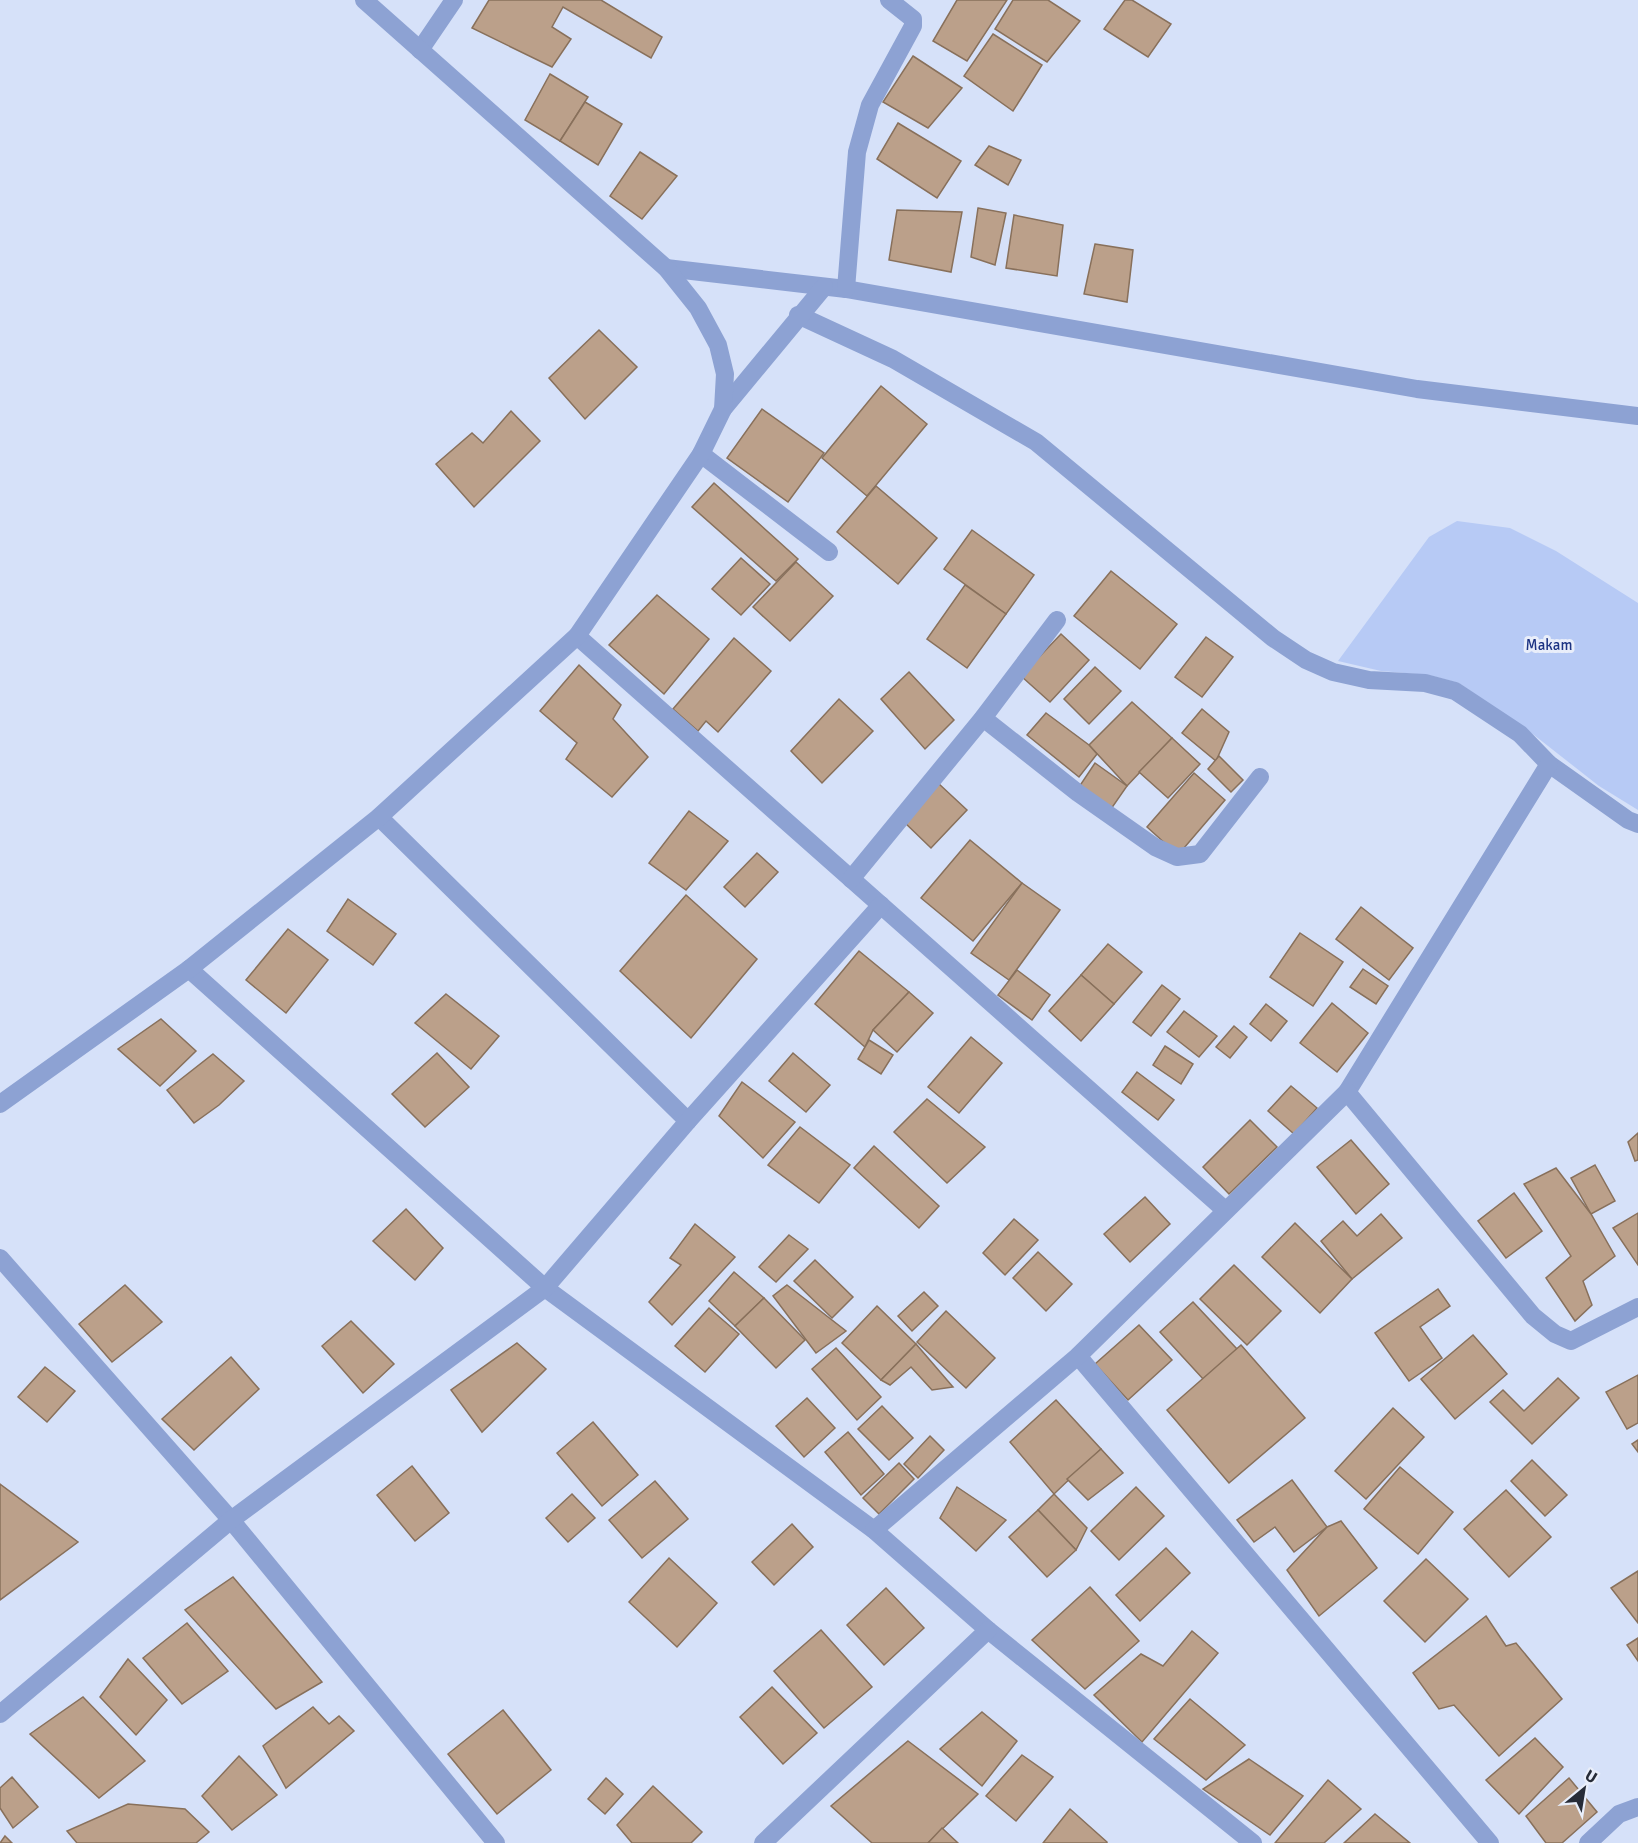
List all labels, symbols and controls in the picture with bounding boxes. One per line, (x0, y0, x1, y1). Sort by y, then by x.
park label: Makam (1526, 636, 1572, 654)
north arrow (1554, 1759, 1614, 1819)
text: U (1581, 1766, 1601, 1788)

